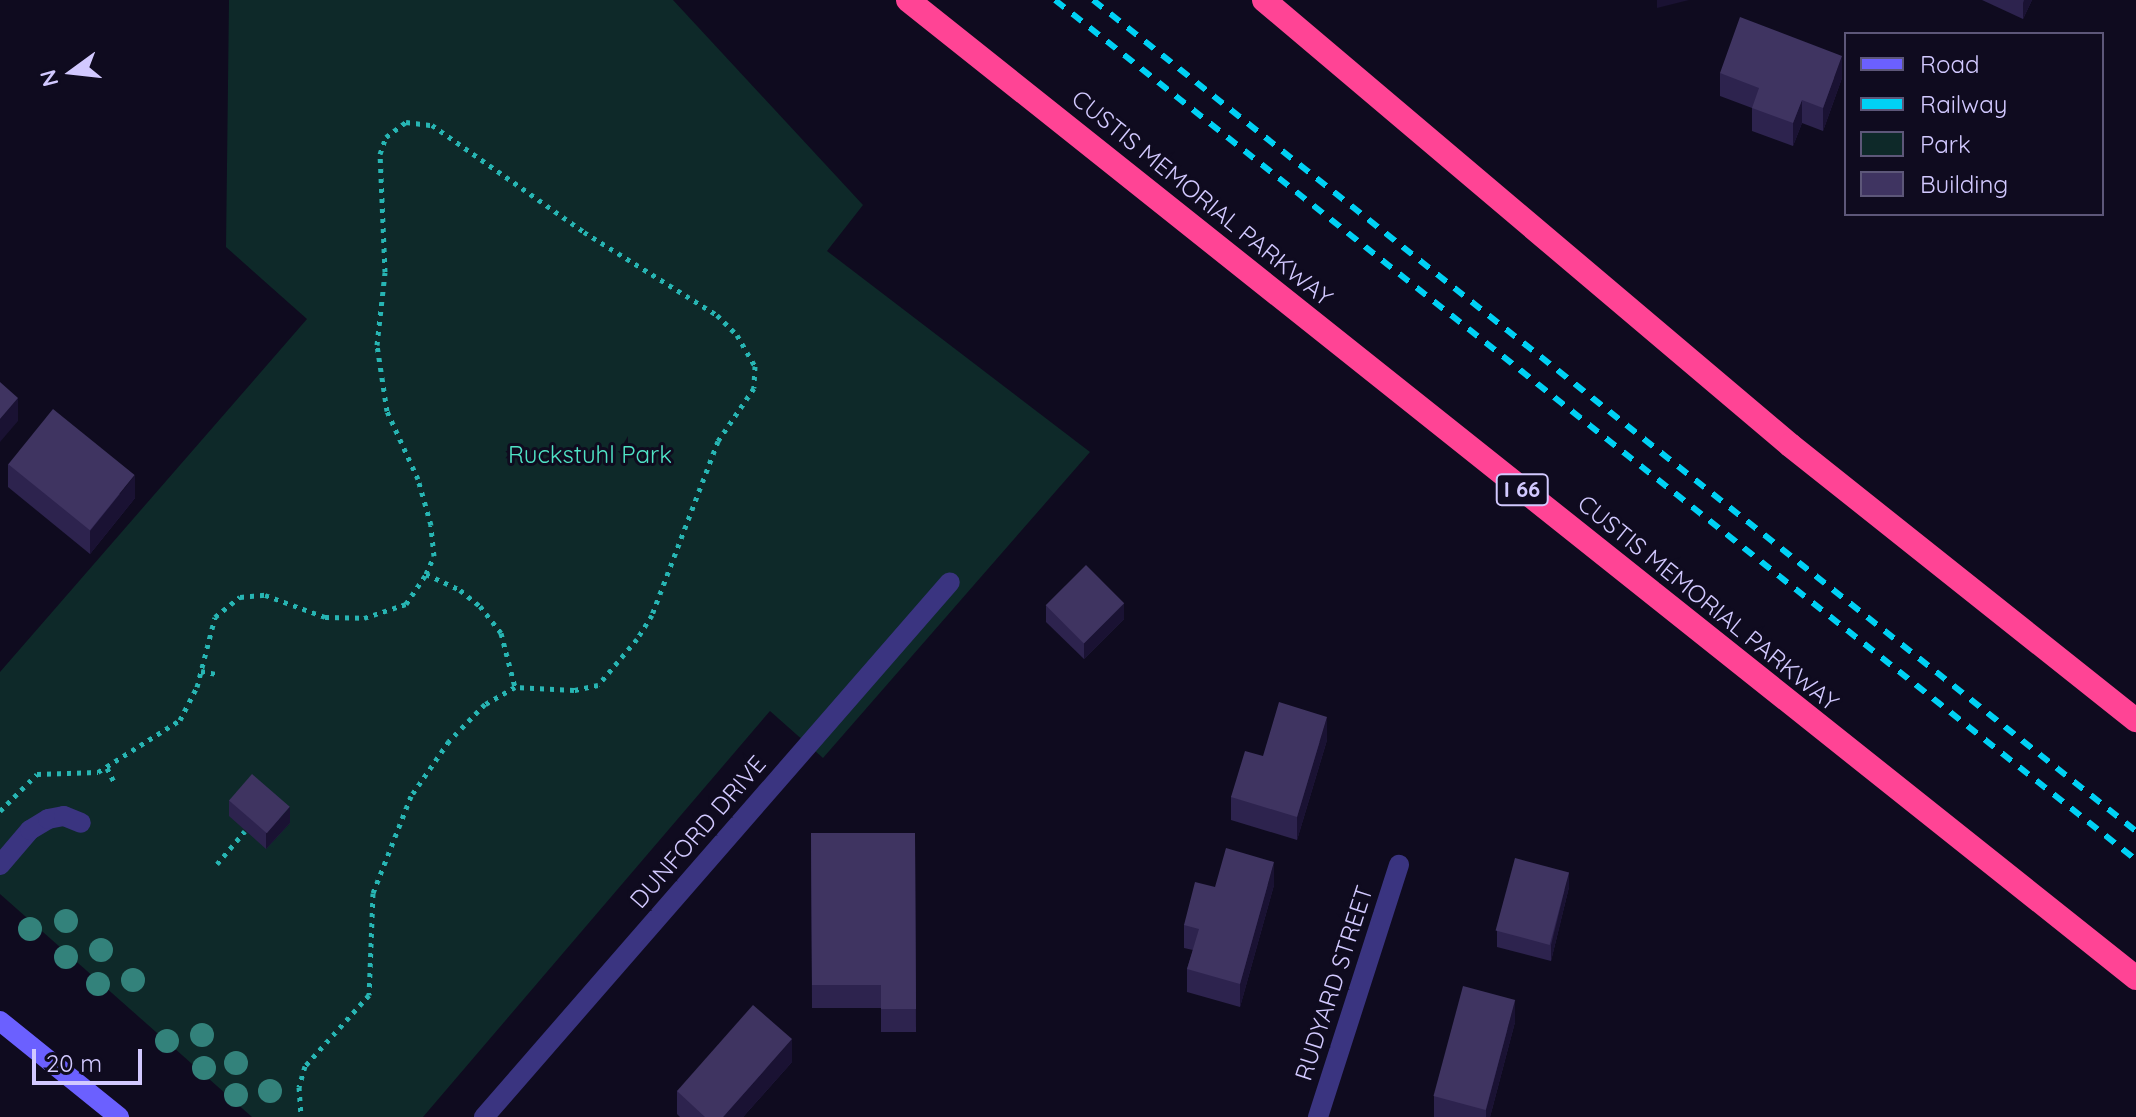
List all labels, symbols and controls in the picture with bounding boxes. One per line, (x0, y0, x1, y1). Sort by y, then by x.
north arrow (32, 32, 112, 112)
legend (1844, 32, 2104, 216)
text: Road (1920, 49, 1980, 79)
text: N (33, 67, 64, 90)
street label: CUSTIS MEMORIAL PARKWAY (1066, 84, 1338, 312)
text: Railway (1920, 89, 2007, 119)
text: Park (1920, 129, 1971, 159)
text: Building (1920, 169, 2008, 199)
park label: Ruckstuhl Park (508, 441, 672, 469)
road number: I 66 (1494, 472, 1550, 508)
street label: CUSTIS MEMORIAL PARKWAY (1572, 489, 1844, 717)
street label: DUNFORD DRIVE (624, 750, 772, 914)
street label: RUDYARD STREET (1289, 882, 1379, 1084)
scale bar (36, 1033, 146, 1083)
text: 20 m (46, 1048, 102, 1078)

